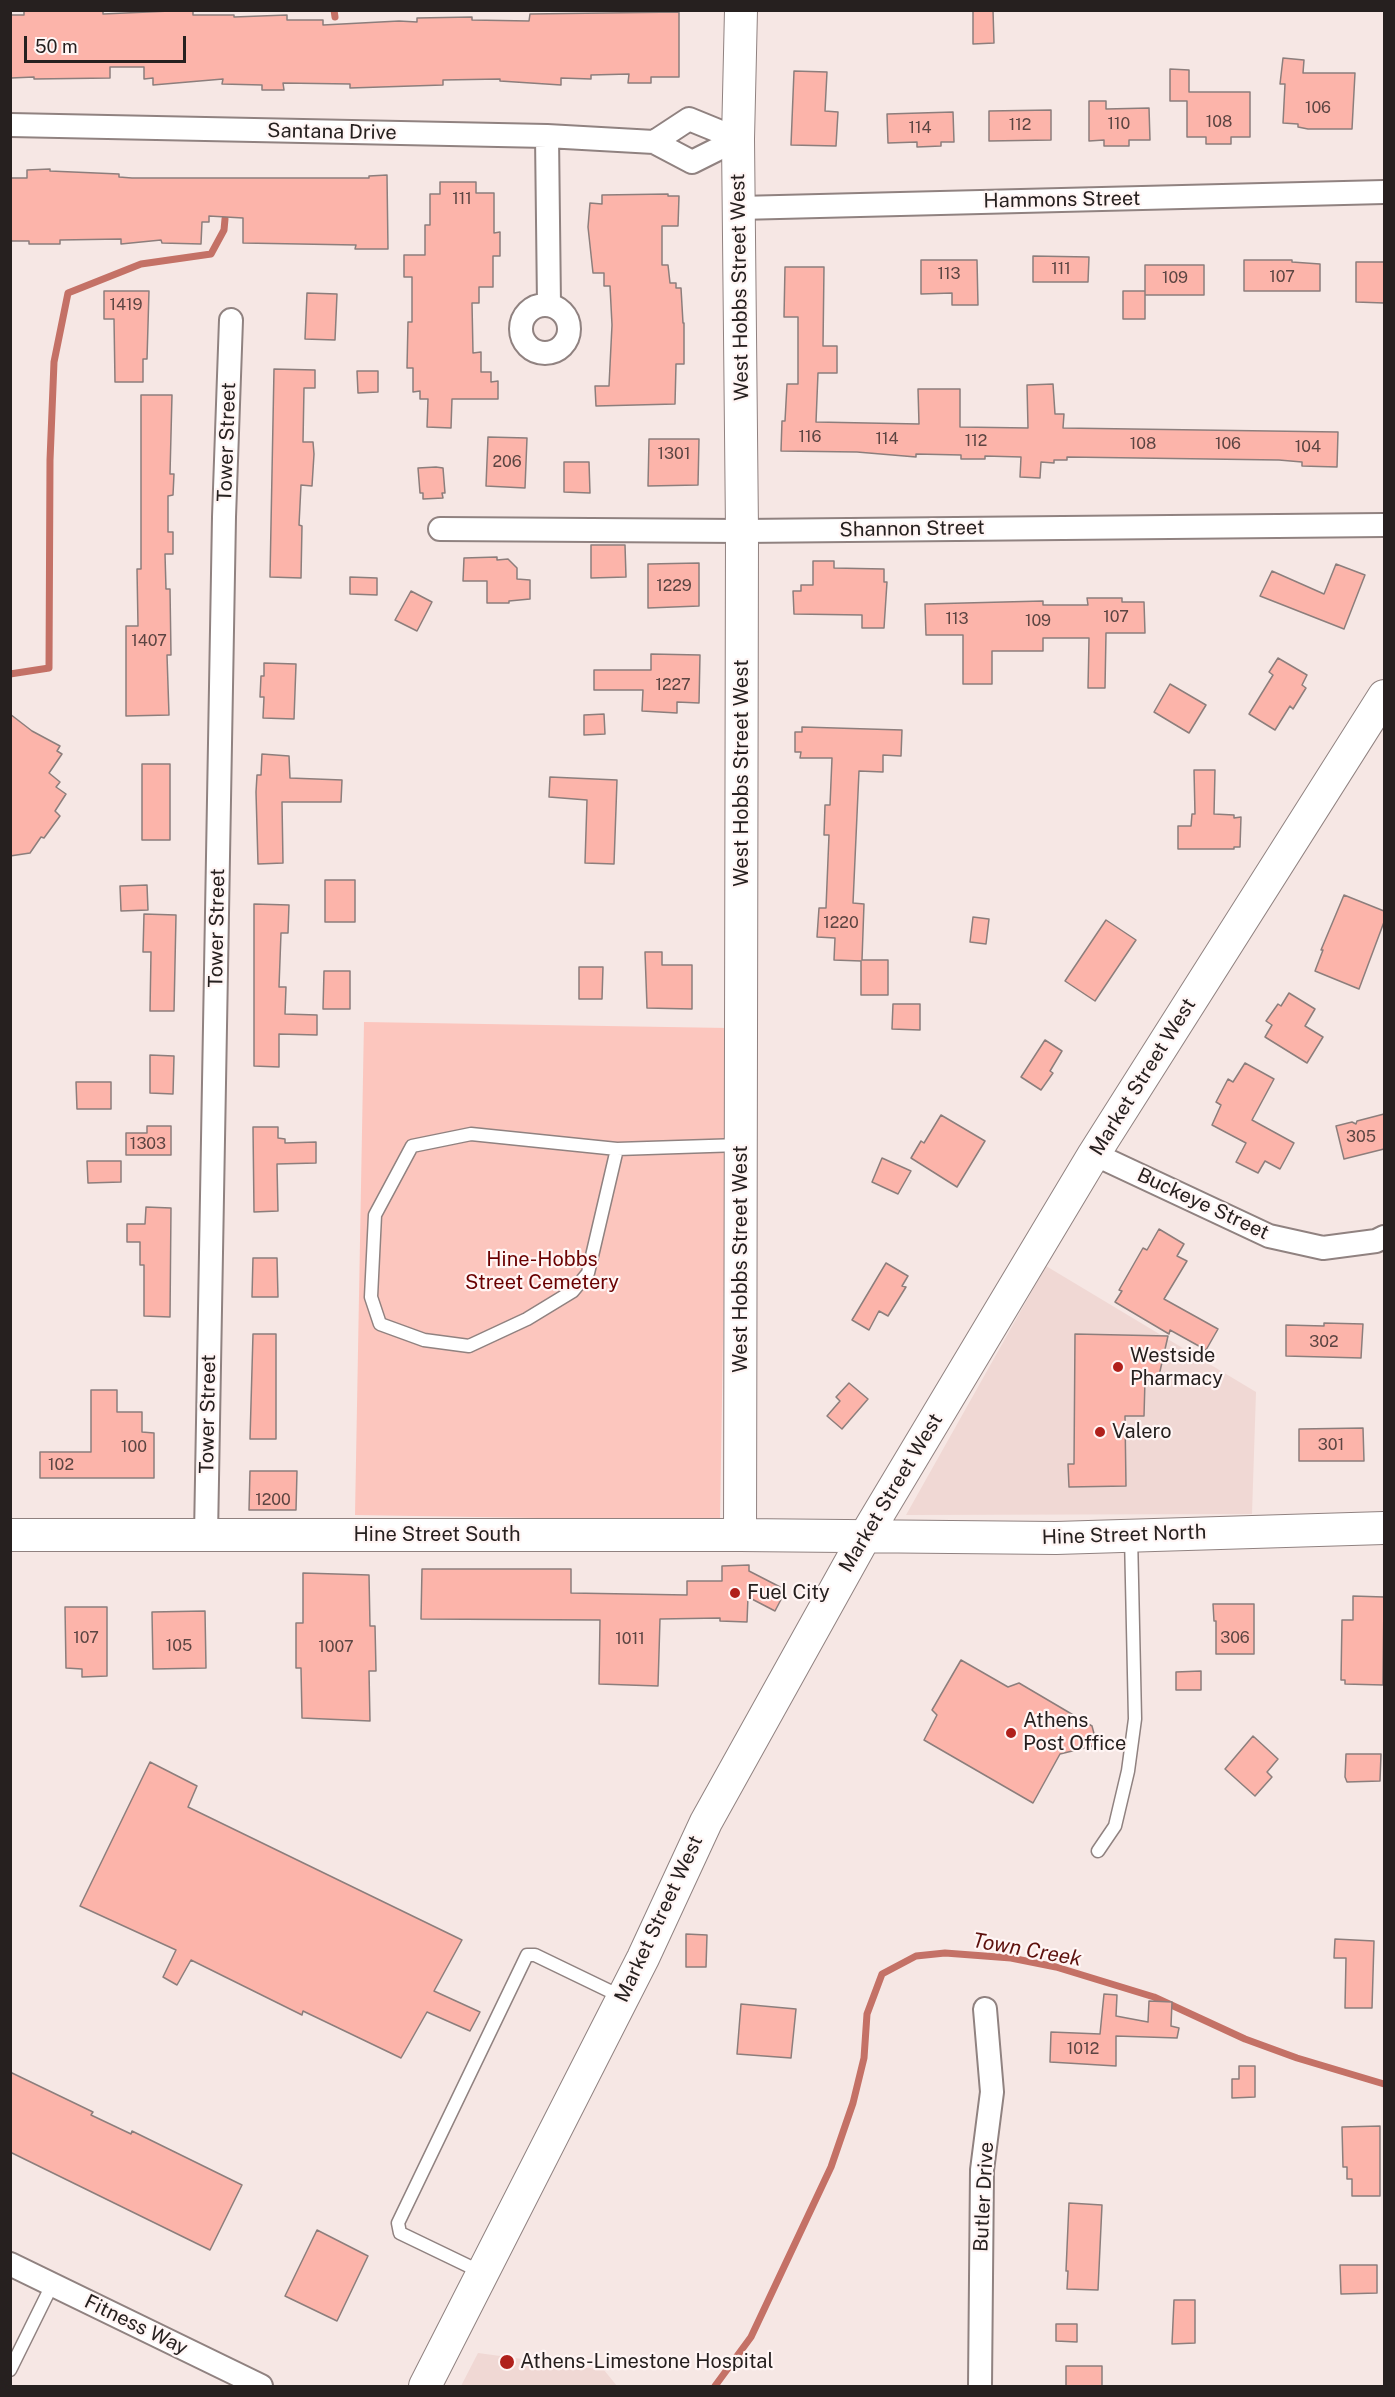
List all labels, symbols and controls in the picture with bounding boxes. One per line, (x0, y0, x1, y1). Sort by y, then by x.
scale bar (27, 24, 189, 62)
text: 50 m (35, 36, 78, 57)
house number: 106 (1305, 98, 1331, 118)
house number: 108 (1206, 112, 1232, 132)
house number: 110 (1108, 114, 1130, 134)
house number: 112 (1009, 115, 1031, 135)
house number: 114 (908, 118, 932, 138)
street label: Santana Drive (267, 119, 397, 145)
street label: West Hobbs Street West (726, 173, 754, 401)
street label: Hammons Street (983, 187, 1141, 213)
house number: 111 (452, 189, 472, 209)
house number: 111 (1051, 259, 1071, 279)
house number: 113 (937, 264, 961, 284)
house number: 107 (1269, 267, 1295, 287)
house number: 109 (1162, 268, 1188, 288)
house number: 1419 (109, 295, 143, 315)
street label: Tower Street (213, 382, 241, 502)
house number: 116 (799, 427, 821, 447)
house number: 114 (875, 429, 899, 449)
house number: 112 (965, 431, 987, 451)
house number: 108 (1130, 434, 1156, 454)
house number: 106 (1215, 434, 1241, 454)
house number: 104 (1295, 437, 1321, 457)
house number: 1301 (658, 444, 690, 464)
house number: 206 (492, 452, 522, 472)
street label: Shannon Street (839, 516, 985, 542)
house number: 1229 (656, 576, 692, 596)
house number: 107 (1103, 607, 1129, 627)
house number: 113 (945, 609, 969, 629)
house number: 109 (1025, 611, 1051, 631)
house number: 1407 (131, 631, 167, 651)
street label: West Hobbs Street West (730, 659, 754, 887)
house number: 1227 (655, 675, 691, 695)
street label: Tower Street (204, 868, 230, 988)
house number: 1220 (823, 913, 859, 933)
street label: Market Street West (1085, 994, 1201, 1160)
house number: 305 (1346, 1127, 1376, 1147)
house number: 1303 (130, 1134, 166, 1154)
street label: West Hobbs Street West (729, 1145, 753, 1373)
street label: Buckeye Street (1133, 1163, 1273, 1245)
park label: Hine-Hobbs Street Cemetery (465, 1248, 619, 1295)
house number: 302 (1309, 1332, 1339, 1352)
place label: Westside Pharmacy (1130, 1344, 1223, 1391)
street label: Tower Street (195, 1354, 221, 1474)
marker: Westside Pharmacy (1111, 1360, 1125, 1374)
street label: Market Street West (834, 1409, 948, 1577)
place label: Valero (1112, 1420, 1171, 1444)
marker: Valero (1093, 1425, 1107, 1439)
house number: 301 (1318, 1435, 1344, 1455)
house number: 100 (121, 1437, 147, 1457)
house number: 102 (48, 1455, 74, 1475)
house number: 1200 (255, 1490, 291, 1510)
street label: Hine Street North (1041, 1520, 1207, 1550)
street label: Hine Street South (353, 1523, 521, 1547)
place label: Fuel City (747, 1581, 830, 1605)
marker: Fuel City (728, 1586, 742, 1600)
house number: 107 (73, 1628, 99, 1648)
house number: 306 (1220, 1628, 1250, 1648)
house number: 1011 (615, 1629, 645, 1649)
house number: 105 (166, 1636, 192, 1656)
house number: 1007 (318, 1637, 354, 1657)
place label: Athens Post Office (1023, 1709, 1126, 1756)
marker: Athens Post Office (1004, 1726, 1018, 1740)
street label: Market Street West (610, 1832, 708, 2006)
water label: Town Creek (971, 1928, 1083, 1972)
house number: 1012 (1067, 2039, 1099, 2059)
street label: Butler Drive (969, 2141, 999, 2253)
street label: Fitness Way (80, 2290, 192, 2360)
place label: Athens-Limestone Hospital (520, 2350, 773, 2374)
marker: Athens-Limestone Hospital (498, 2353, 516, 2371)

